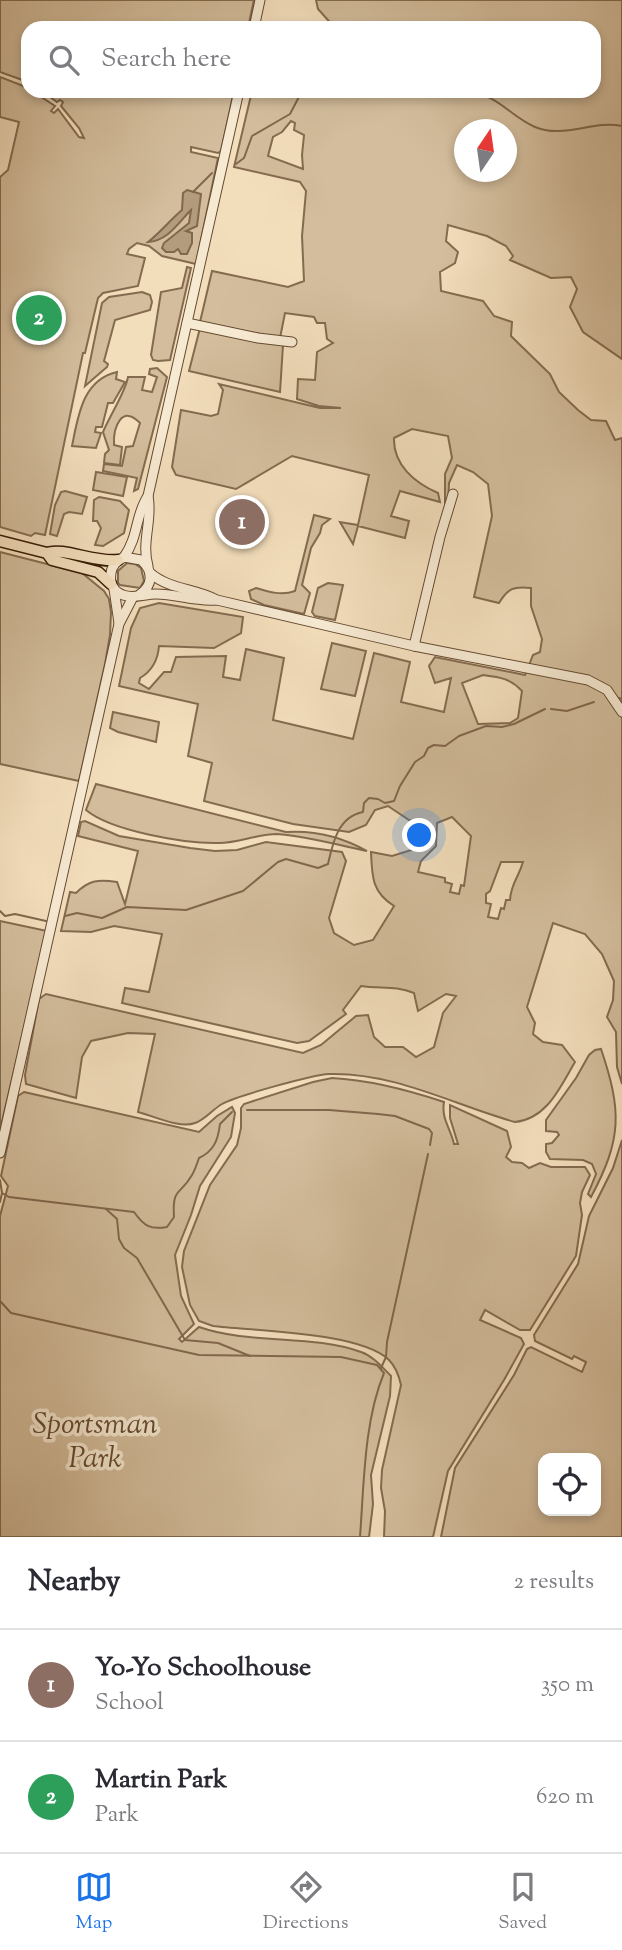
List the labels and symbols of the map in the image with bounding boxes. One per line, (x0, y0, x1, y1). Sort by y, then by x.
north arrow (454, 119, 517, 182)
pin: 2 (16, 292, 62, 344)
pin: 1 (219, 496, 265, 548)
your location (402, 818, 436, 852)
park label: Sportsman Park (33, 1404, 158, 1481)

